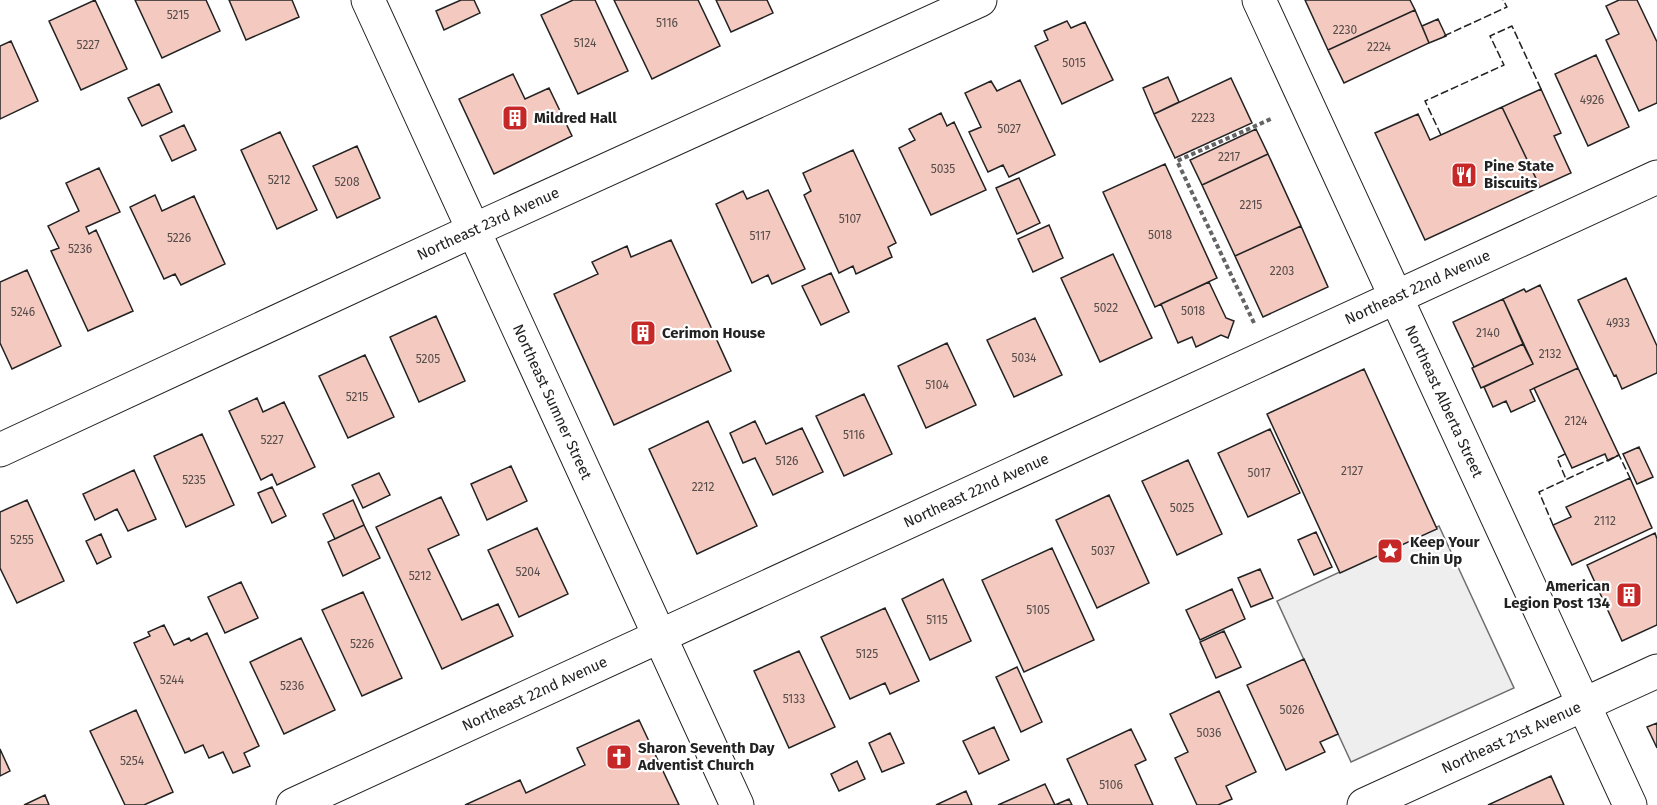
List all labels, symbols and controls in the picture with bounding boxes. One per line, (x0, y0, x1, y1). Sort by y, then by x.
house number: 5215 (167, 8, 189, 22)
house number: 5116 (656, 16, 678, 30)
house number: 2230 (1333, 23, 1358, 37)
house number: 5124 (574, 36, 597, 50)
house number: 5227 (77, 38, 99, 52)
house number: 2224 (1367, 40, 1392, 54)
house number: 5015 (1062, 56, 1086, 70)
house number: 4926 (1580, 93, 1604, 107)
building icon: Mildred Hall (500, 103, 530, 133)
place label: Mildred Hall (534, 109, 617, 127)
house number: 2223 (1191, 111, 1215, 125)
house number: 5027 (997, 122, 1021, 136)
house number: 2217 (1218, 150, 1240, 164)
place label: Pine State Biscuits (1484, 157, 1554, 192)
restaurant icon: Pine State Biscuits (1449, 160, 1479, 190)
house number: 5035 (931, 162, 955, 176)
house number: 5212 (268, 173, 290, 187)
house number: 5208 (334, 175, 360, 189)
street label: Northeast 23rd Avenue (414, 183, 562, 264)
house number: 2215 (1240, 198, 1262, 212)
house number: 5107 (839, 212, 861, 226)
house number: 5018 (1148, 228, 1172, 242)
house number: 5117 (750, 229, 770, 243)
house number: 5226 (167, 231, 191, 245)
house number: 5236 (68, 242, 92, 256)
street label: Northeast 22nd Avenue (1342, 246, 1493, 328)
house number: 2203 (1270, 264, 1294, 278)
house number: 5022 (1094, 301, 1118, 315)
house number: 5018 (1181, 304, 1205, 318)
house number: 5246 (11, 305, 35, 319)
house number: 4933 (1606, 316, 1630, 330)
building icon: Cerimon House (628, 318, 658, 348)
street label: Northeast Sumner Street (509, 321, 596, 483)
street label: Northeast Alberta Street (1401, 322, 1487, 481)
place label: Cerimon House (662, 324, 765, 342)
house number: 2140 (1476, 326, 1500, 340)
house number: 2132 (1539, 347, 1561, 361)
house number: 5034 (1012, 351, 1037, 365)
house number: 5205 (416, 352, 440, 366)
house number: 5104 (925, 378, 949, 392)
house number: 5215 (346, 390, 368, 404)
house number: 2124 (1565, 414, 1588, 428)
house number: 5116 (843, 428, 865, 442)
house number: 5227 (261, 433, 283, 447)
street label: Northeast 22nd Avenue (901, 449, 1052, 532)
house number: 5126 (776, 454, 798, 468)
house number: 2127 (1341, 464, 1363, 478)
house number: 5017 (1248, 466, 1270, 480)
house number: 5235 (182, 473, 206, 487)
house number: 2212 (692, 480, 714, 494)
house number: 5025 (1170, 501, 1194, 515)
house number: 2112 (1594, 514, 1616, 528)
house number: 5255 (10, 533, 34, 547)
place label: Keep Your Chin Up (1410, 533, 1481, 568)
place icon: Keep Your Chin Up (1375, 536, 1405, 566)
house number: 5037 (1091, 544, 1115, 558)
house number: 5204 (516, 565, 541, 579)
house number: 5212 (409, 569, 431, 583)
place label: American Legion Post 134 (1504, 577, 1611, 612)
building icon: American Legion Post 134 (1614, 580, 1644, 610)
house number: 5105 (1026, 603, 1050, 617)
house number: 5115 (926, 613, 948, 627)
house number: 5226 (350, 637, 374, 651)
house number: 5125 (856, 647, 878, 661)
street label: Northeast 22nd Avenue (459, 653, 610, 735)
house number: 5244 (160, 673, 185, 687)
house number: 5236 (280, 679, 304, 693)
house number: 5133 (783, 692, 805, 706)
street label: Northeast 21st Avenue (1439, 698, 1584, 777)
house number: 5026 (1280, 703, 1304, 717)
house number: 5036 (1197, 726, 1221, 740)
place label: Sharon Seventh Day Adventist Church (637, 739, 775, 774)
church icon: Sharon Seventh Day Adventist Church (604, 742, 634, 772)
house number: 5254 (120, 754, 145, 768)
house number: 5106 (1099, 778, 1123, 792)

